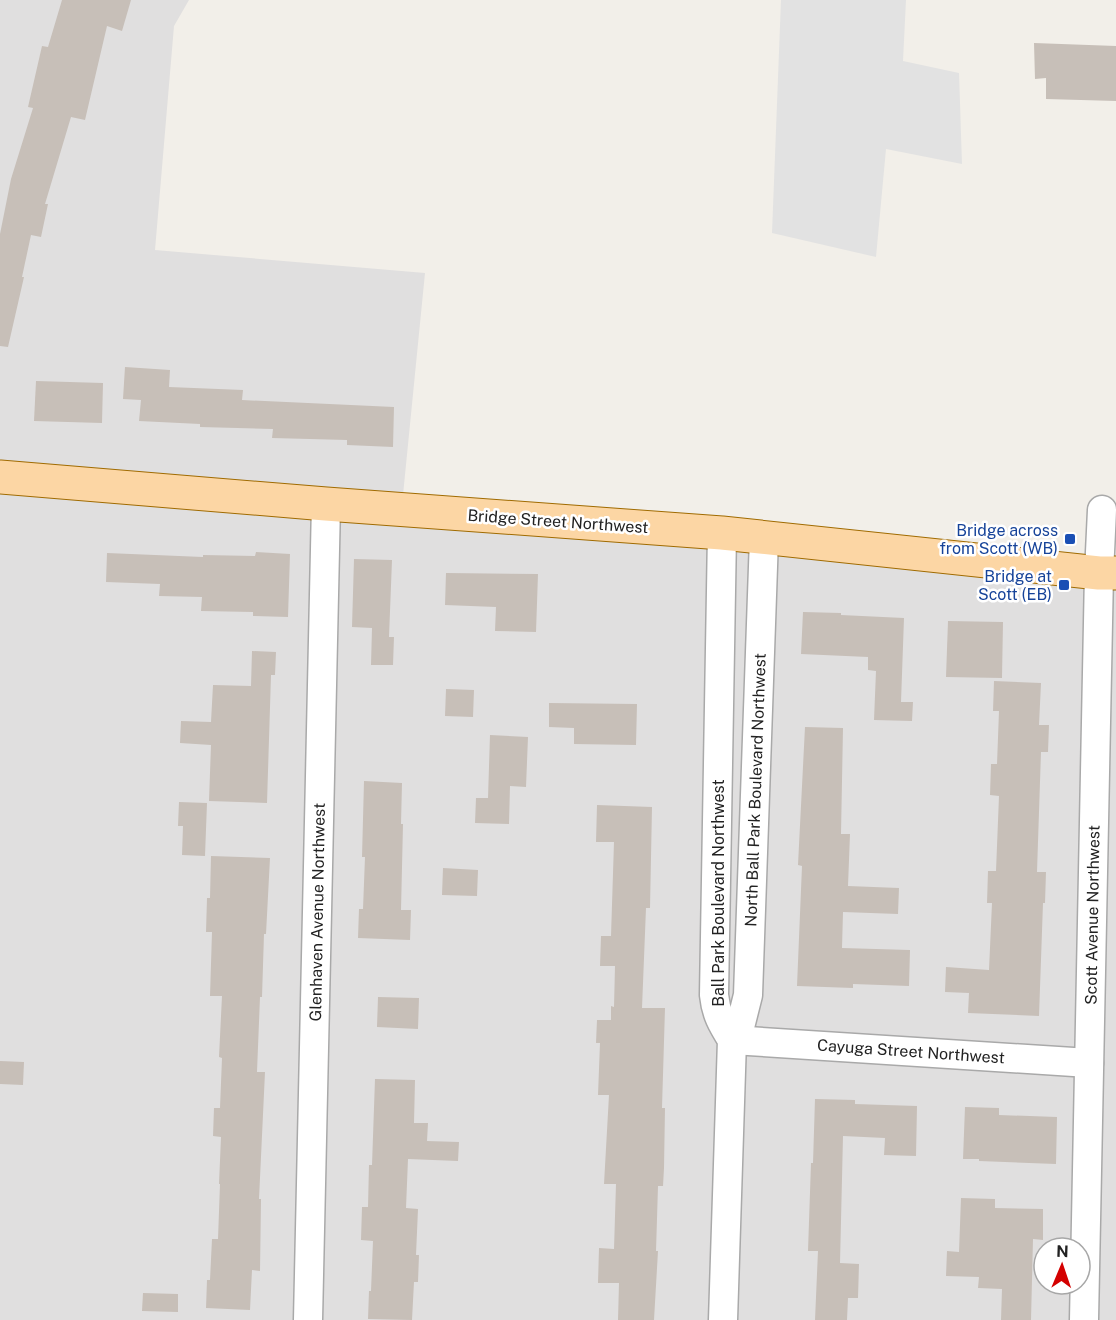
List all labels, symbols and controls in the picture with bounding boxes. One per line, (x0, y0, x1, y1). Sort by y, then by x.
street label: Bridge Street Northwest (467, 506, 649, 537)
place label: Bridge across from Scott (WB) (940, 521, 1058, 558)
marker: Bridge across from Scott (WB) (1063, 532, 1077, 546)
place label: Bridge at Scott (EB) (978, 567, 1052, 604)
marker: Bridge at Scott (EB) (1057, 578, 1071, 592)
street label: North Ball Park Boulevard Northwest (741, 653, 770, 927)
street label: Ball Park Boulevard Northwest (709, 779, 728, 1007)
street label: Glenhaven Avenue Northwest (306, 802, 329, 1022)
street label: Scott Avenue Northwest (1081, 825, 1104, 1005)
street label: Cayuga Street Northwest (817, 1035, 1005, 1068)
north arrow (1032, 1236, 1092, 1296)
text: N (1056, 1242, 1069, 1261)

